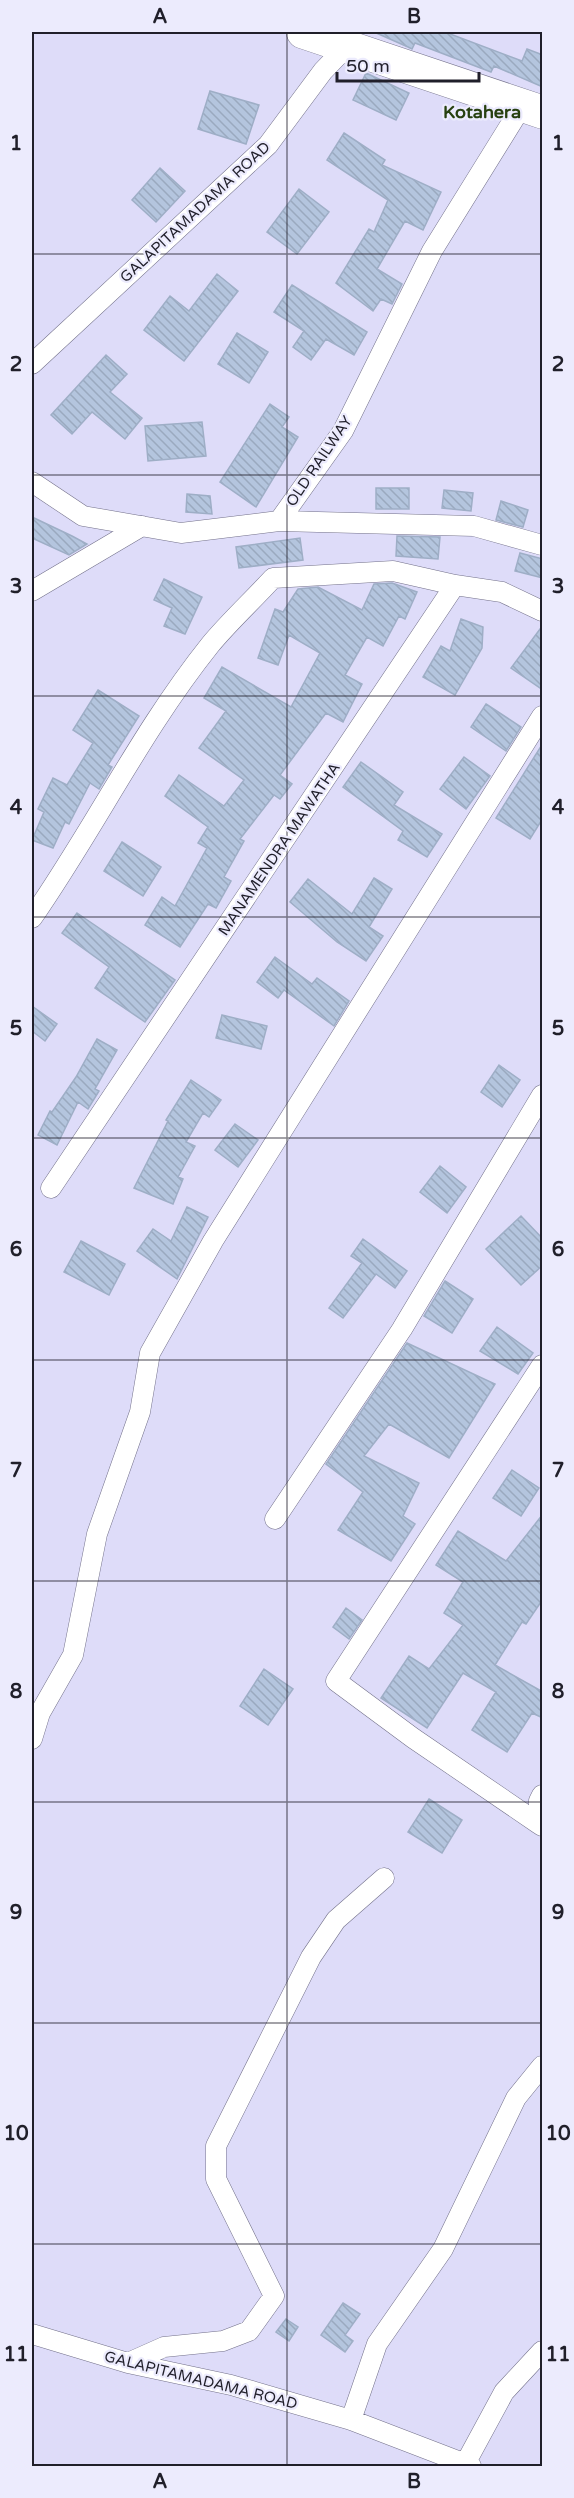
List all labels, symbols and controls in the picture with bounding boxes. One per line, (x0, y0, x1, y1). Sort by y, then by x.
text: A (153, 5, 168, 29)
text: B (407, 5, 421, 29)
scale bar (337, 45, 480, 83)
text: 50 m (346, 55, 390, 77)
district label: Kotahera (443, 101, 521, 123)
text: 1 (10, 132, 22, 156)
text: 1 (552, 132, 564, 156)
street label: GALAPITAMADAMA ROAD (116, 138, 274, 286)
text: 2 (10, 353, 22, 377)
text: 2 (552, 353, 564, 377)
street label: OLD RAILWAY (282, 412, 356, 510)
text: 3 (10, 575, 22, 599)
text: 3 (552, 575, 564, 599)
street label: MANAMENDRA MAWATHA (214, 759, 344, 939)
text: 4 (10, 796, 23, 820)
text: 4 (552, 796, 565, 820)
text: 5 (10, 1017, 22, 1041)
text: 5 (552, 1017, 564, 1041)
text: 6 (10, 1238, 22, 1262)
text: 6 (552, 1238, 564, 1262)
text: 7 (10, 1459, 22, 1483)
text: 7 (552, 1459, 564, 1483)
text: 8 (10, 1680, 22, 1704)
text: 8 (552, 1680, 564, 1704)
text: 9 (10, 1901, 22, 1925)
text: 9 (552, 1901, 564, 1925)
text: 10 (3, 2122, 29, 2146)
text: 10 (545, 2122, 571, 2146)
text: 11 (3, 2343, 29, 2367)
text: 11 (545, 2343, 571, 2367)
street label: GALAPITAMADAMA ROAD (103, 2347, 299, 2413)
text: A (153, 2470, 168, 2494)
text: B (407, 2470, 421, 2494)

